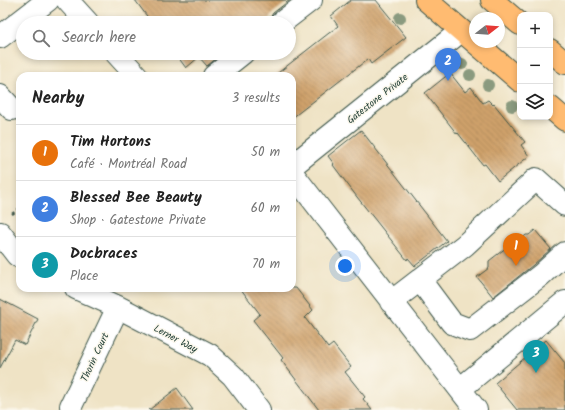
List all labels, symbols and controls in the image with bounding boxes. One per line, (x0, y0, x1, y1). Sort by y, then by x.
north arrow (469, 12, 505, 48)
map controls (517, 12, 553, 120)
button: + (517, 12, 553, 48)
search box (16, 16, 296, 60)
text: Search here (62, 26, 136, 50)
icon: search (30, 27, 52, 49)
pin: 2 (435, 48, 461, 81)
button: − (517, 48, 553, 84)
street label: Gatestone Private (344, 69, 412, 128)
button: layers (517, 84, 553, 120)
text: Nearby (32, 85, 84, 112)
text: 3 results (232, 88, 280, 109)
text: Tim Hortons (70, 130, 151, 154)
text: 1 (43, 142, 47, 163)
text: 50 m (251, 142, 280, 163)
text: Café · Montréal Road (70, 154, 187, 175)
text: Blessed Bee Beauty (70, 186, 202, 210)
text: 2 (41, 198, 49, 219)
text: 60 m (251, 198, 280, 219)
text: Shop · Gatestone Private (70, 210, 206, 231)
pin: 1 (503, 233, 529, 266)
text: Docbraces (70, 242, 137, 266)
text: 3 (41, 254, 49, 275)
text: 70 m (252, 254, 280, 275)
your location (335, 256, 355, 276)
text: Place (70, 266, 98, 287)
street label: Lerner Way (151, 321, 201, 357)
street label: Thorin Court (77, 330, 113, 385)
pin: 3 (523, 340, 549, 373)

